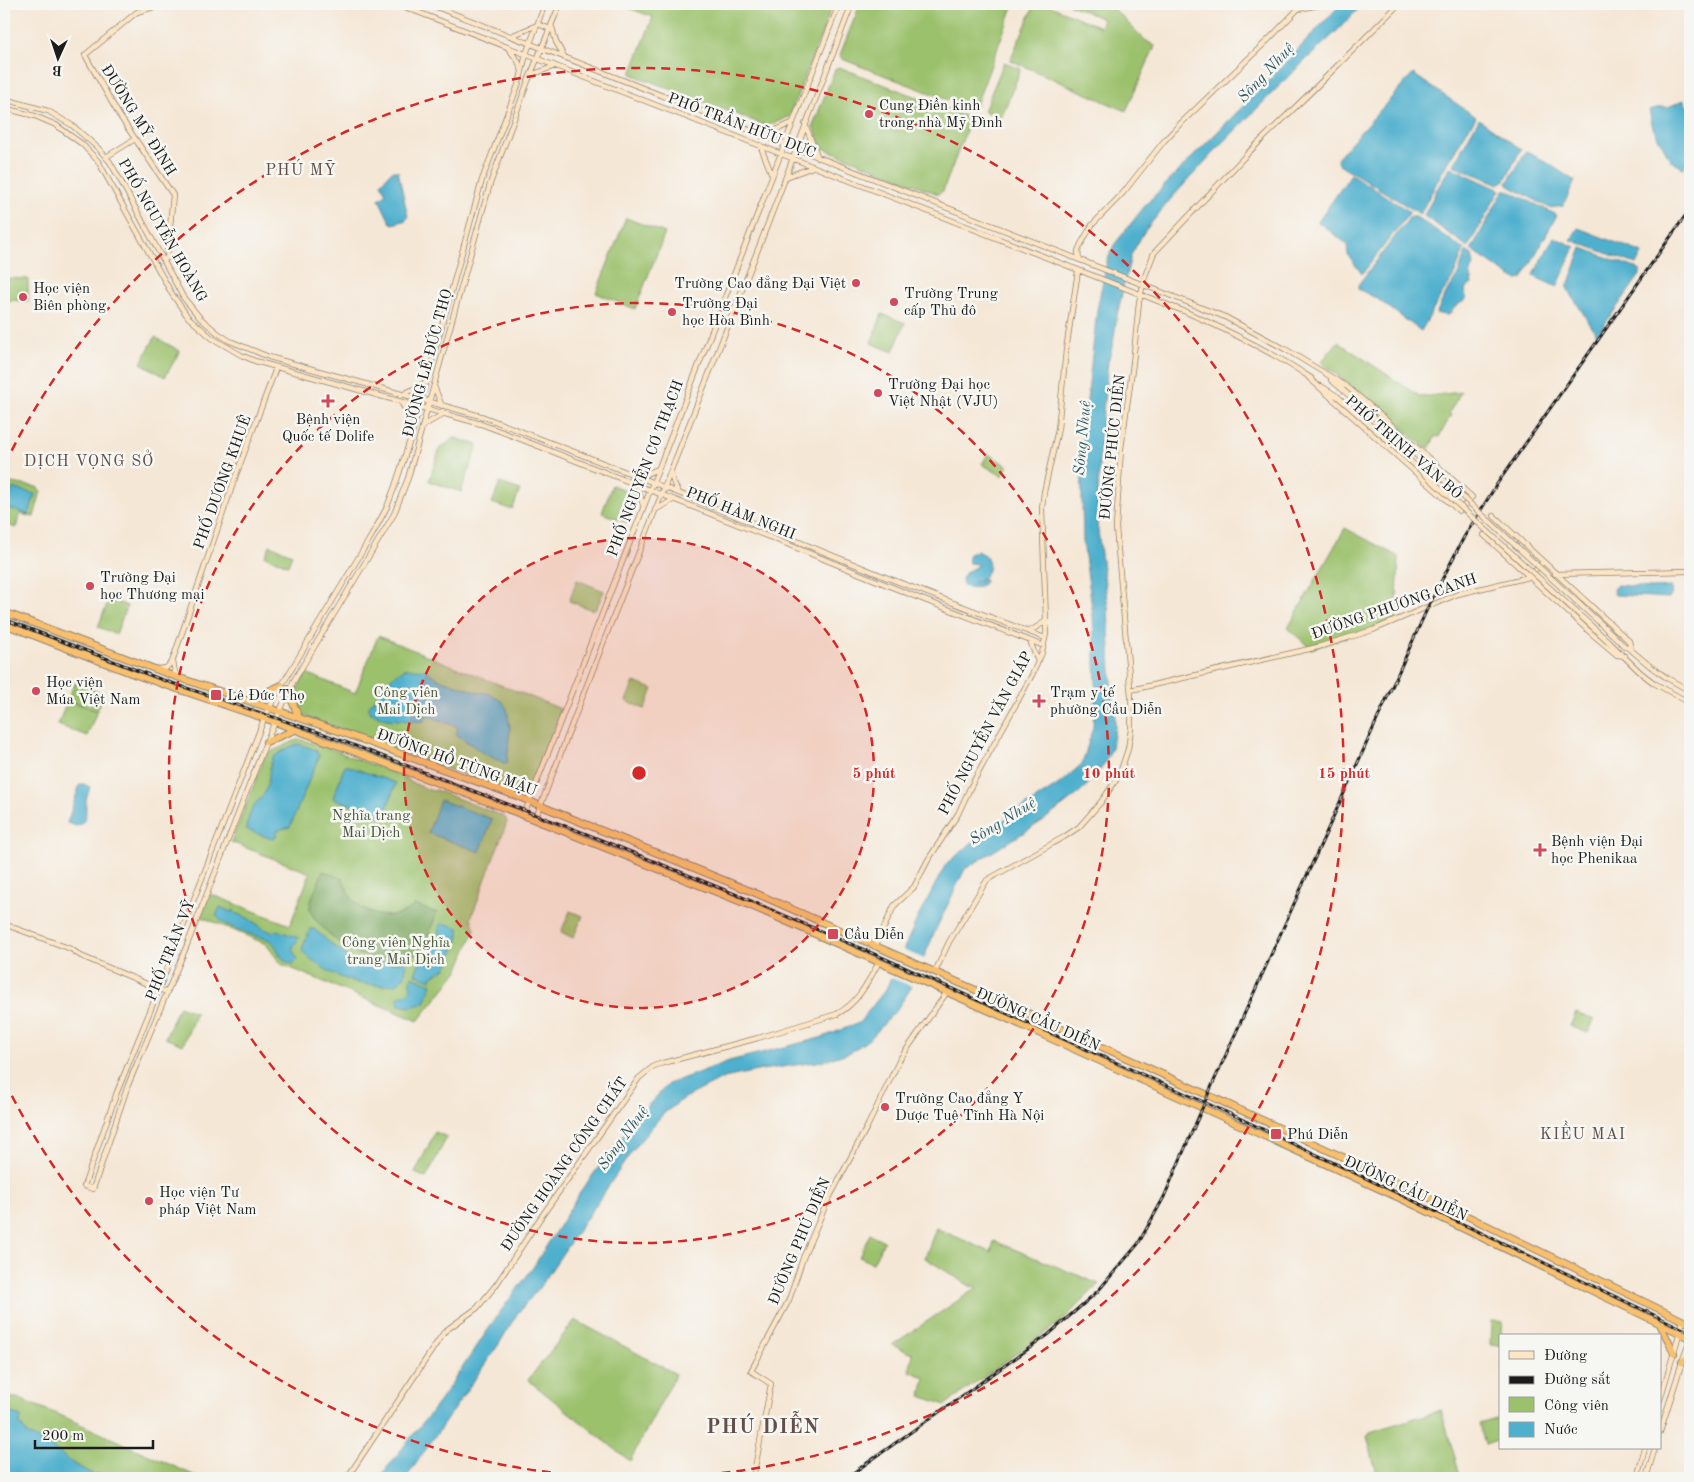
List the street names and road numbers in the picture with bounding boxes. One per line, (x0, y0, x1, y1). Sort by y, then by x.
street label: ĐƯỜNG MỸ ĐÌNH (98, 61, 181, 179)
street label: PHỐ TRẦN HỮU DỰC (665, 86, 820, 162)
street label: PHỐ NGUYỄN HOÀNG (114, 154, 213, 305)
street label: ĐƯỜNG LÊ ĐỨC THỌ (398, 286, 456, 439)
street label: ĐƯỜNG PHÚC DIỄN (1093, 373, 1129, 521)
street label: PHỐ NGUYỄN CƠ THẠCH (601, 376, 687, 559)
street label: PHỐ TRỊNH VĂN BÔ (1342, 390, 1467, 503)
street label: PHỐ DƯƠNG KHUÊ (187, 412, 255, 552)
street label: PHỐ HÀM NGHI (683, 481, 799, 543)
street label: ĐƯỜNG PHƯƠNG CANH (1309, 568, 1479, 643)
street label: PHỐ NGUYỄN VĂN GIÁP (932, 647, 1036, 818)
street label: ĐƯỜNG HỒ TÙNG MẬU (374, 722, 541, 800)
street label: PHỐ TRẦN VỸ (139, 895, 199, 1003)
street label: ĐƯỜNG CẦU DIỄN (973, 981, 1105, 1055)
street label: ĐƯỜNG HOÀNG CÔNG CHẤT (495, 1072, 631, 1255)
street label: ĐƯỜNG CẦU DIỄN (1341, 1149, 1472, 1225)
street label: ĐƯỜNG PHÚ DIỄN (762, 1173, 834, 1307)

